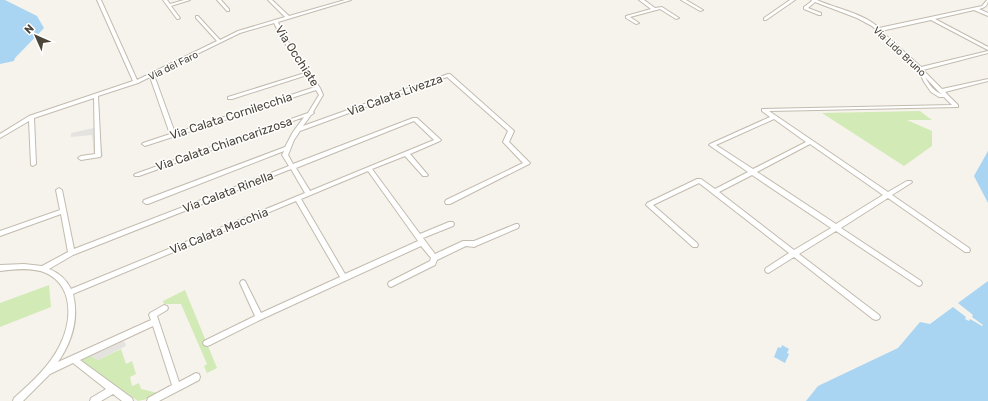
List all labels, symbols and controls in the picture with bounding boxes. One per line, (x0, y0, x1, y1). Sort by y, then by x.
north arrow (16, 16, 56, 56)
text: N (22, 22, 37, 37)
street label: Via Occhiate (272, 23, 322, 89)
street label: Via Lido Bruno (871, 24, 928, 79)
street label: Via del Faro (147, 49, 201, 83)
street label: Via Calata Livezza (345, 71, 445, 119)
street label: Via Calata Cornilecchia (168, 90, 294, 142)
street label: Via Calata Chiancarizzosa (154, 114, 294, 174)
street label: Via Calata Rinella (181, 168, 275, 216)
street label: Via Calata Macchia (168, 205, 270, 257)

